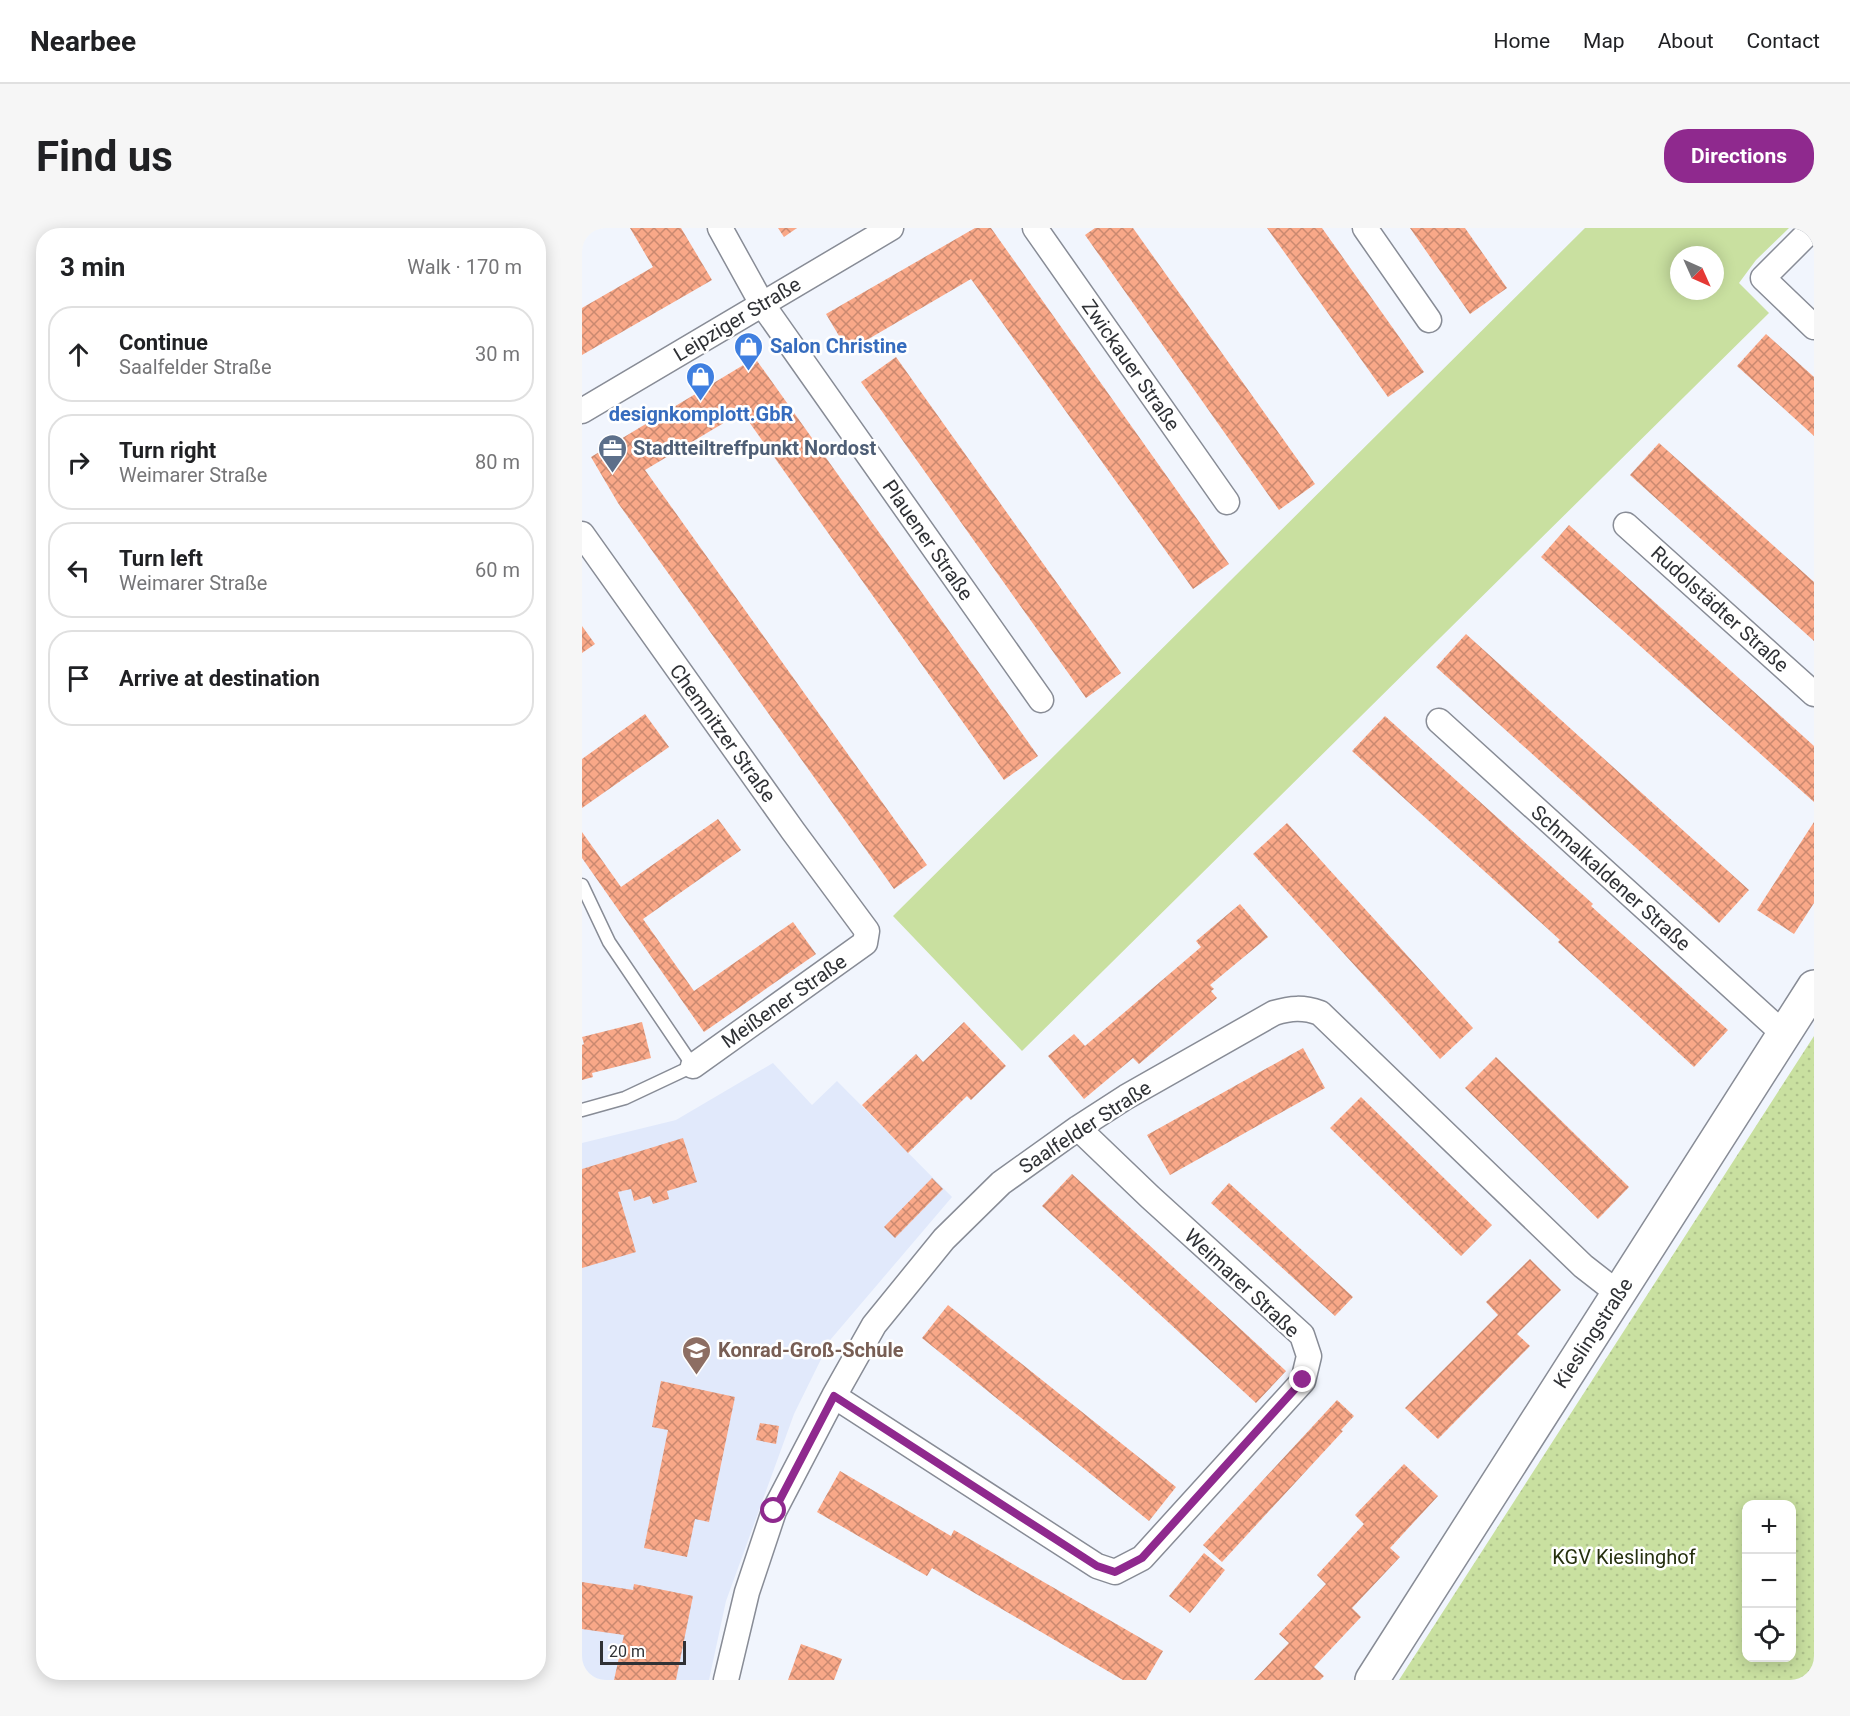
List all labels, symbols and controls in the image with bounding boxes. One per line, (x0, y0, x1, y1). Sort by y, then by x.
text: Nearbee (30, 25, 136, 58)
text: Home (1494, 29, 1550, 53)
text: Map (1583, 29, 1625, 53)
text: About (1658, 29, 1714, 53)
text: Contact (1747, 29, 1820, 53)
button: Directions (1664, 129, 1814, 183)
text: Find us (36, 132, 173, 181)
north arrow (1670, 246, 1724, 300)
text: 3 min (60, 252, 125, 282)
text: Walk · 170 m (407, 255, 522, 279)
street label: Leipziger Straße (669, 272, 805, 366)
street label: Zwickauer Straße (1077, 295, 1185, 435)
text: Continue (119, 330, 208, 355)
shop icon: Salon Christine (733, 330, 765, 372)
place label: Salon Christine (770, 334, 907, 358)
icon: ahead (62, 338, 95, 371)
text: 30 m (475, 342, 520, 366)
text: Saalfelder Straße (119, 355, 272, 379)
shop icon: designkomplott.GbR (685, 360, 717, 402)
place label: designkomplott.GbR (609, 402, 793, 426)
office icon: Stadtteiltreffpunkt Nordost (596, 432, 628, 474)
place label: Stadtteiltreffpunkt Nordost (633, 436, 876, 460)
text: Turn right (119, 438, 216, 463)
icon: right (62, 446, 95, 479)
text: 80 m (475, 450, 520, 474)
text: Weimarer Straße (119, 463, 267, 487)
street label: Plauener Straße (878, 475, 978, 605)
street label: Rudolstädter Straße (1646, 541, 1794, 677)
text: Turn left (119, 546, 203, 571)
icon: left (62, 554, 95, 587)
text: 60 m (475, 558, 520, 582)
text: Weimarer Straße (119, 571, 267, 595)
street label: Chemnitzer Straße (665, 659, 781, 807)
icon: arrive (62, 662, 95, 695)
text: Arrive at destination (119, 666, 320, 691)
street label: Schmalkaldener Straße (1526, 800, 1696, 956)
street label: Meißener Straße (717, 949, 851, 1053)
street label: Saalfelder Straße (1015, 1075, 1155, 1179)
street label: Weimarer Straße (1180, 1224, 1304, 1342)
street label: Kieslingstraße (1548, 1273, 1638, 1393)
school or university icon: Konrad-Groß-Schule (681, 1334, 713, 1376)
place label: Konrad-Groß-Schule (718, 1338, 904, 1362)
route end (1289, 1366, 1315, 1392)
route start (760, 1497, 786, 1523)
map controls (1742, 1500, 1796, 1662)
button: + (1742, 1500, 1796, 1554)
park label: KGV Kieslinghof (1552, 1545, 1696, 1569)
button: − (1742, 1554, 1796, 1608)
button: locate (1742, 1608, 1796, 1662)
scale bar (600, 1638, 686, 1666)
text: 20 m (609, 1642, 645, 1661)

